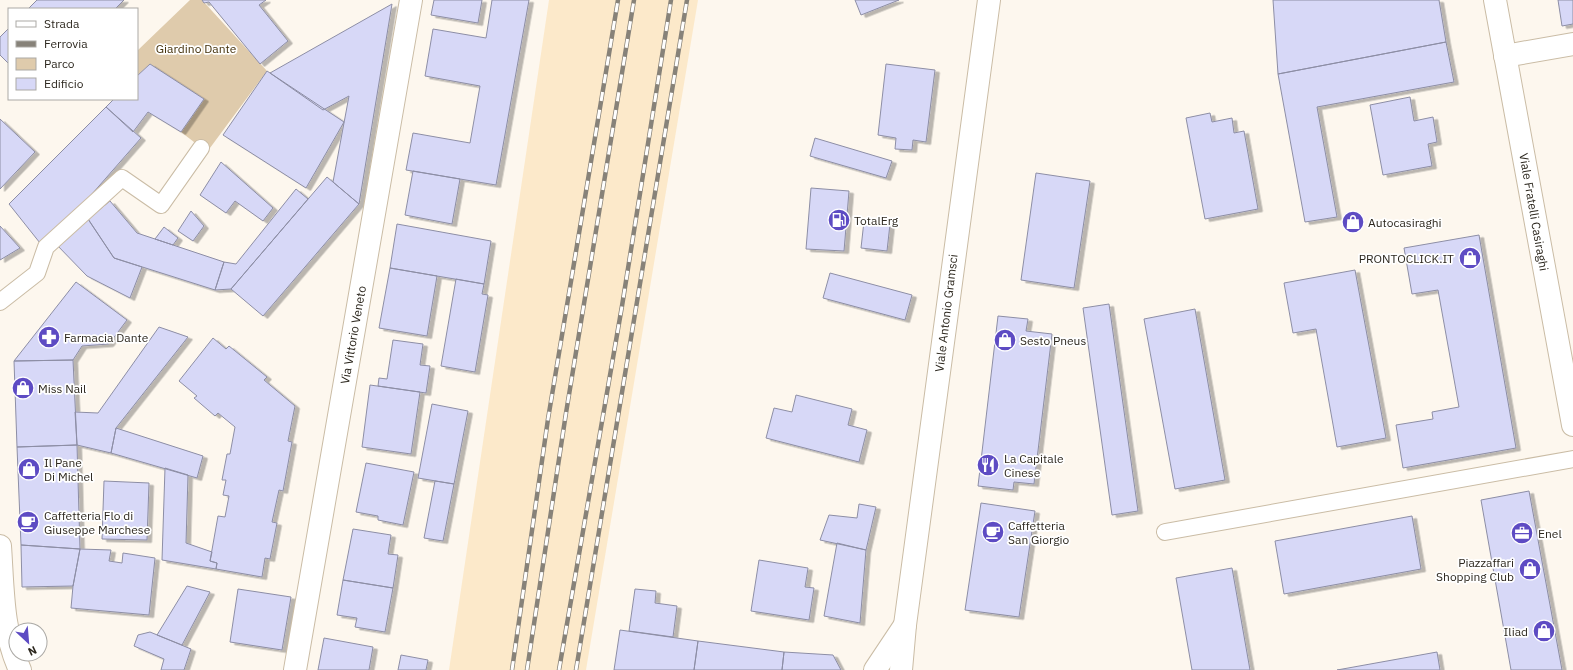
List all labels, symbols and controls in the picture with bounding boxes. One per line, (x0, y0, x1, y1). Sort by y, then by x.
legend (8, 8, 138, 100)
text: Strada (44, 16, 80, 31)
text: Ferrovia (44, 36, 88, 51)
park label: Giardino Dante (156, 41, 237, 56)
text: Parco (44, 56, 75, 71)
text: Edificio (44, 76, 84, 91)
street label: Viale Fratelli Casiraghi (1516, 152, 1552, 272)
fuel station icon: TotalErg (826, 207, 852, 233)
shop icon: Autocasiraghi (1340, 209, 1366, 235)
place label: TotalErg (854, 213, 899, 228)
place label: Autocasiraghi (1368, 215, 1442, 230)
shop icon: PRONTOCLICK.IT (1457, 245, 1483, 271)
place label: PRONTOCLICK.IT (1359, 251, 1454, 266)
street label: Viale Antonio Gramsci (931, 253, 961, 373)
street label: Via Vittorio Veneto (337, 284, 369, 385)
pharmacy icon: Farmacia Dante (36, 324, 62, 350)
shop icon: Sesto Pneus (992, 327, 1018, 353)
place label: Farmacia Dante (64, 330, 149, 345)
place label: Sesto Pneus (1020, 333, 1086, 348)
shop icon: Miss Nail (10, 375, 36, 401)
place label: Miss Nail (38, 381, 86, 396)
place label: La Capitale Cinese (1004, 451, 1064, 480)
restaurant icon: La Capitale Cinese (975, 452, 1001, 478)
place label: Il Pane Di Michel (44, 455, 93, 484)
shop icon: Il Pane Di Michel (16, 456, 42, 482)
place label: Caffetteria Flo di Giuseppe Marchese (44, 508, 151, 537)
cafe icon: Caffetteria Flo di Giuseppe Marchese (15, 509, 41, 535)
place label: Caffetteria San Giorgio (1008, 518, 1070, 547)
cafe icon: Caffetteria San Giorgio (980, 519, 1006, 545)
office icon: Enel (1509, 520, 1535, 546)
place label: Enel (1538, 526, 1562, 541)
place label: Piazzaffari Shopping Club (1436, 555, 1514, 584)
shop icon: Piazzaffari Shopping Club (1517, 556, 1543, 582)
shop icon: Iliad (1531, 618, 1557, 644)
north arrow (8, 622, 48, 662)
place label: Iliad (1504, 624, 1528, 639)
text: N (26, 643, 39, 659)

